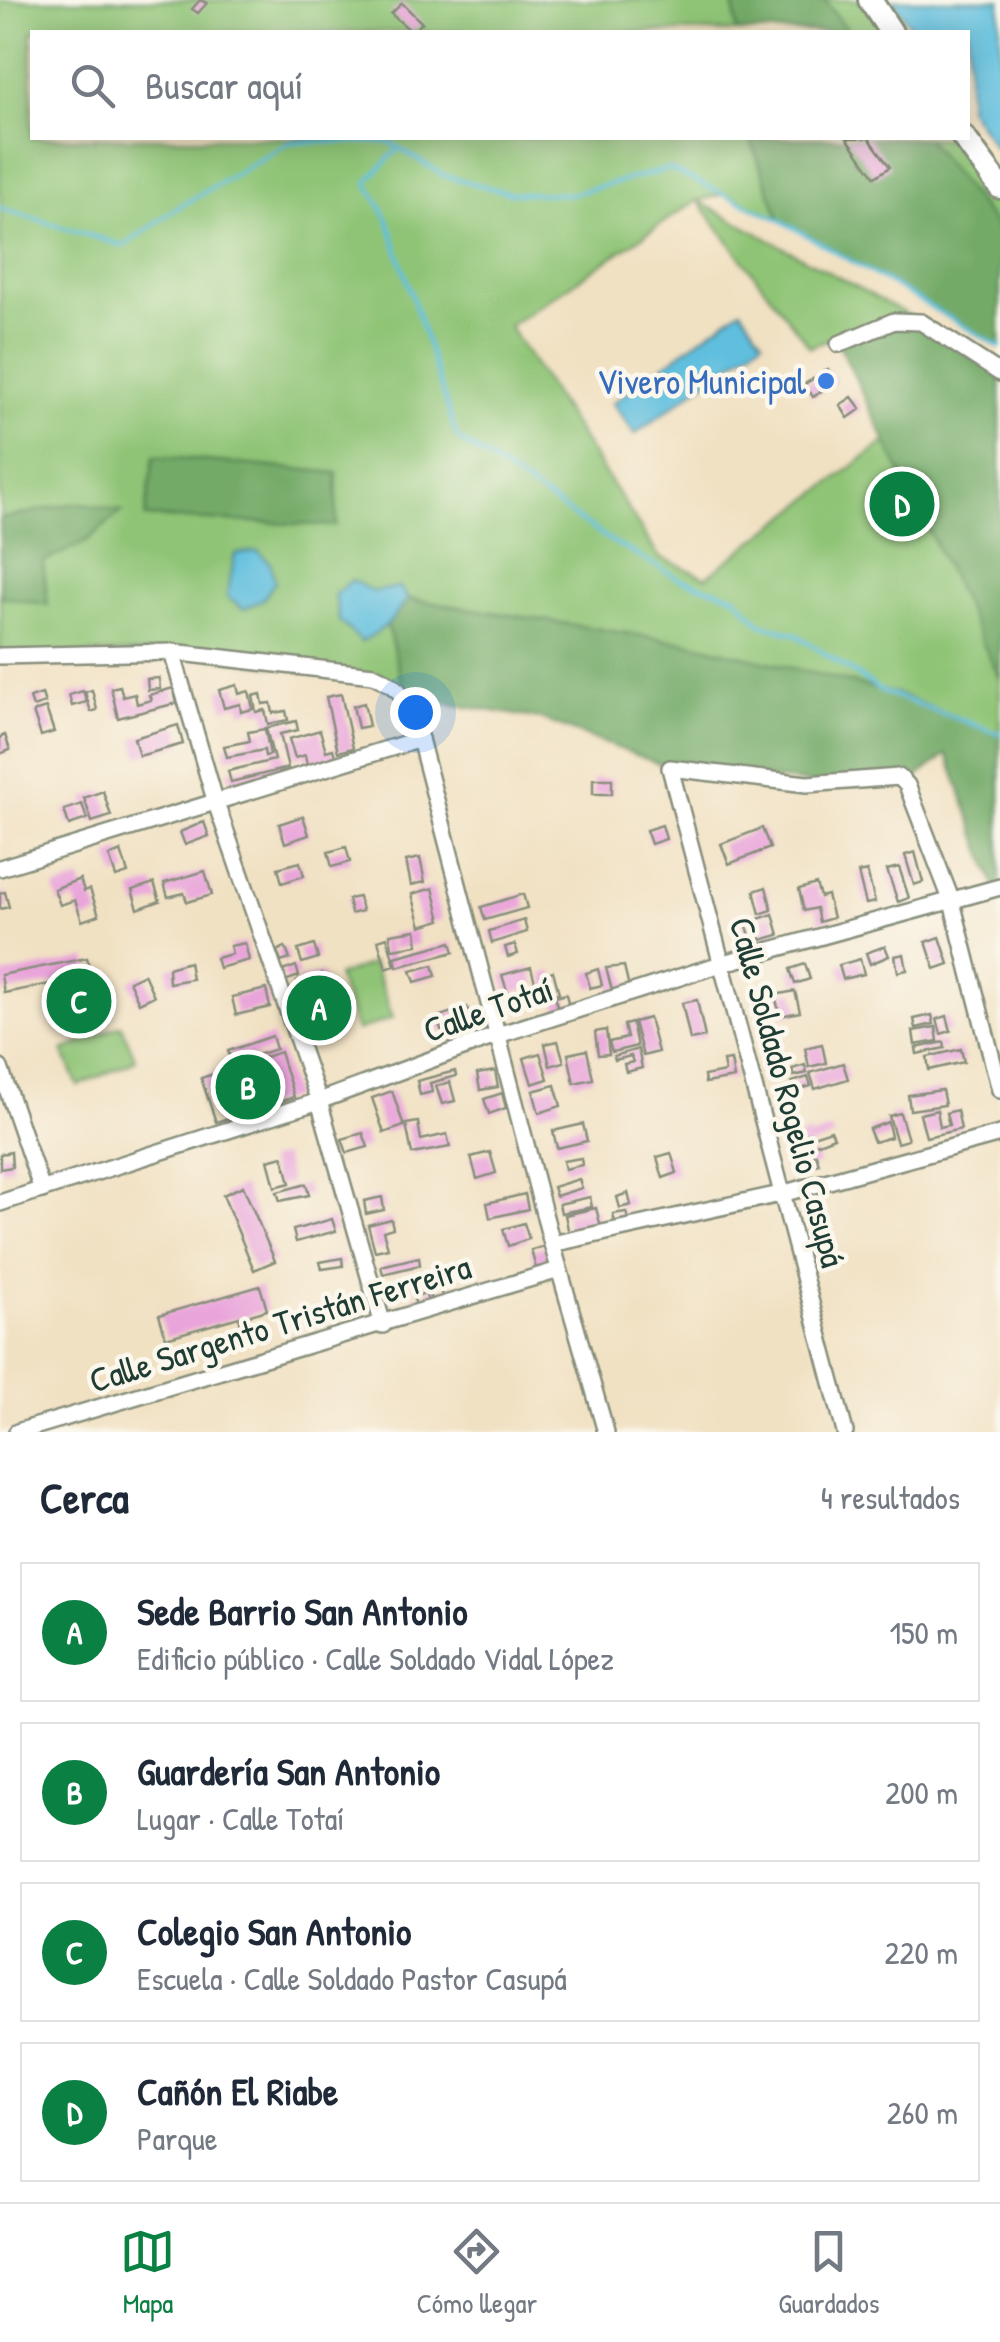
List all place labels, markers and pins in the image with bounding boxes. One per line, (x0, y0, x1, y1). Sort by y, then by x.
place label: Vivero Municipal (597, 358, 807, 405)
marker: Vivero Municipal (815, 370, 837, 392)
pin: D (870, 466, 934, 542)
pin: C (46, 964, 112, 1038)
pin: A (286, 970, 352, 1046)
pin: B (216, 1050, 280, 1124)

